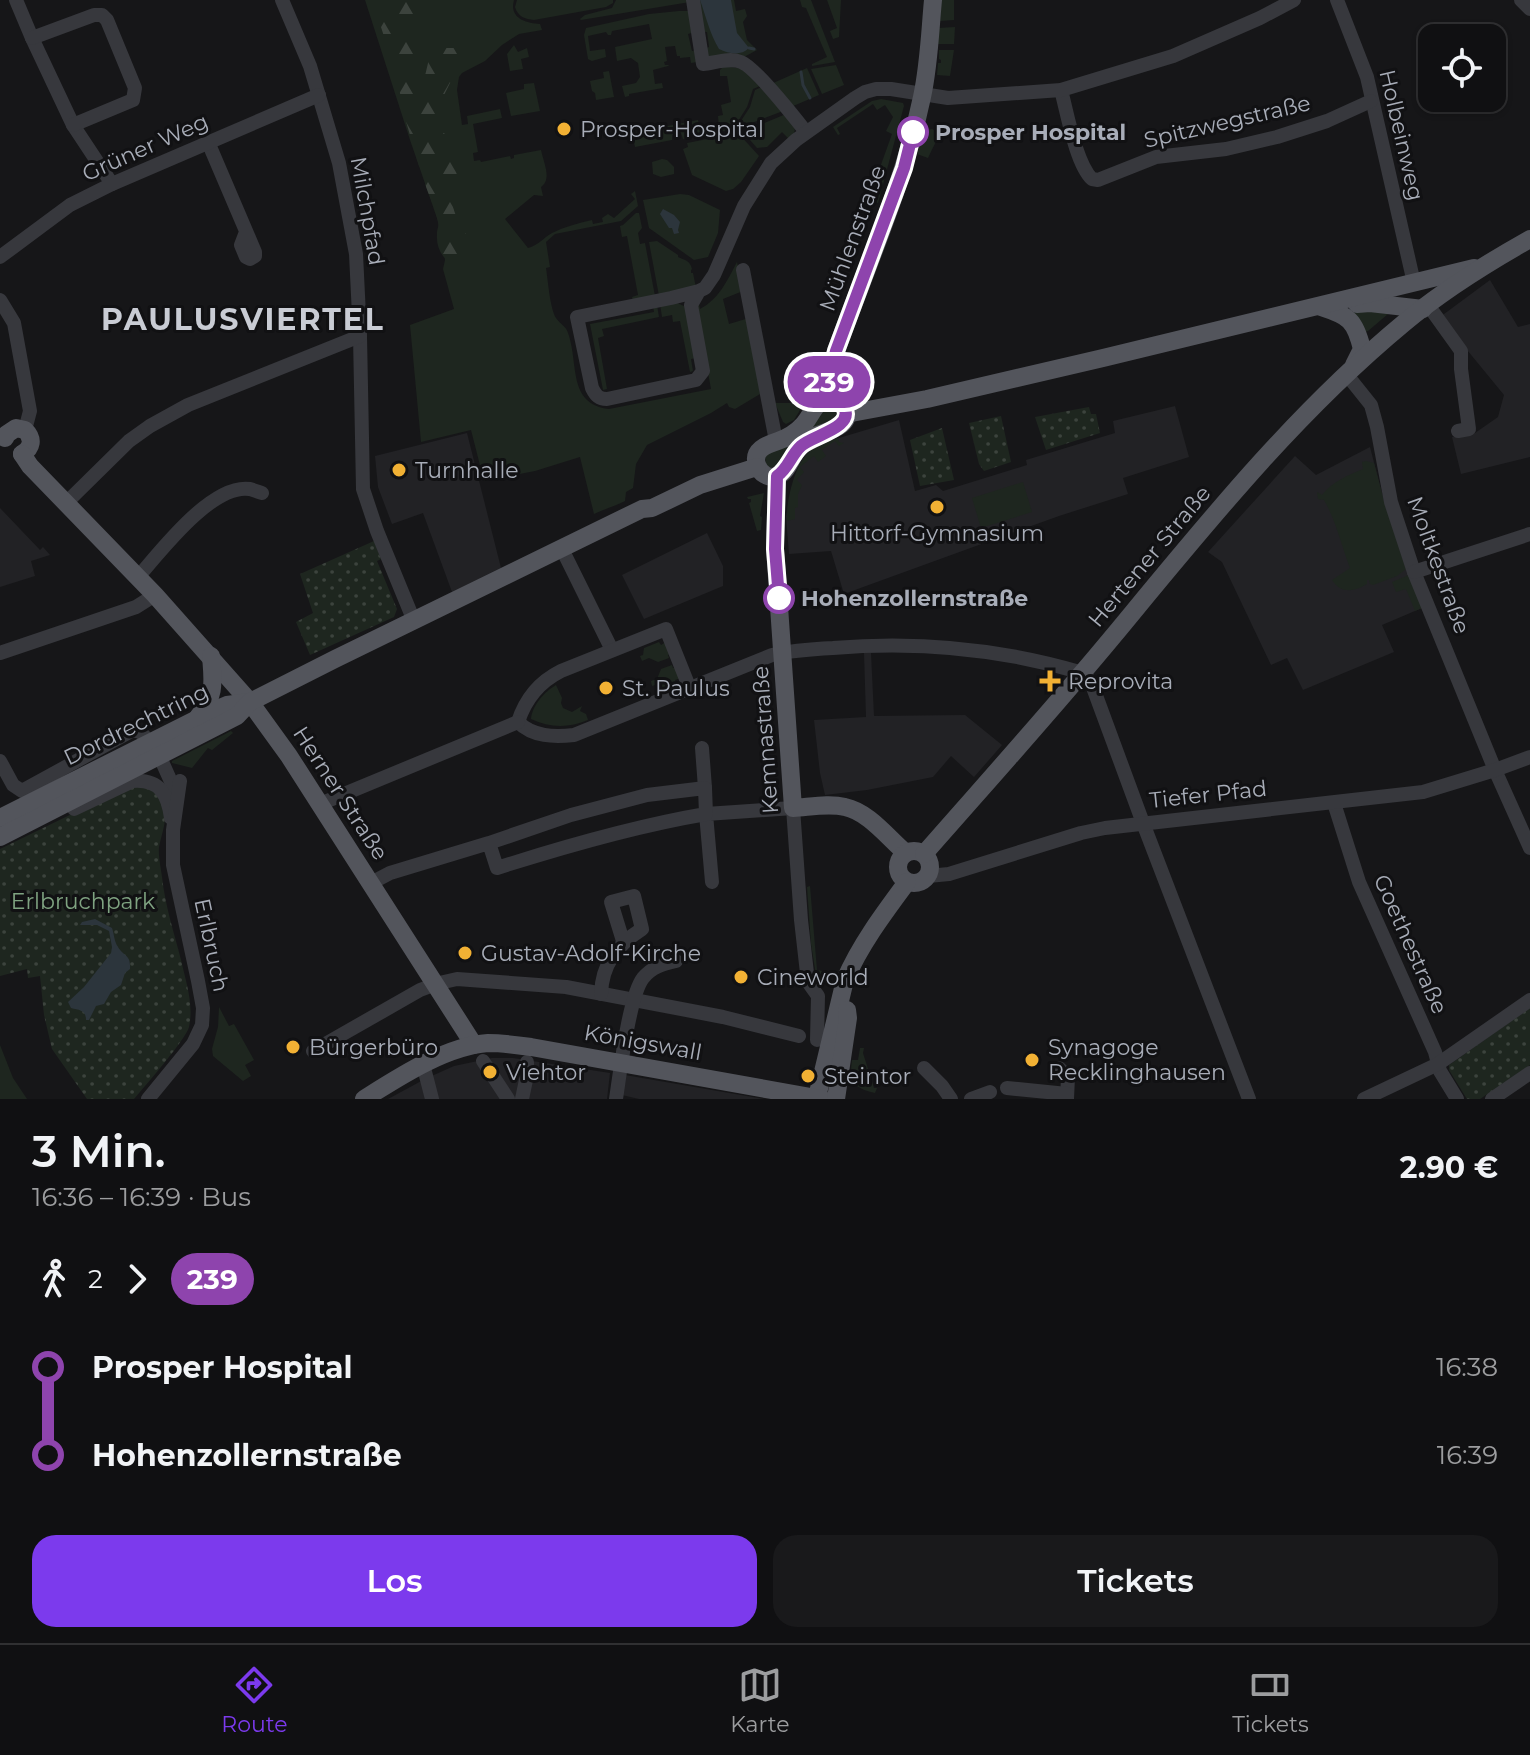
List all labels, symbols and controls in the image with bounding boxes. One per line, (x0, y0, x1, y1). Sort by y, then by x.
map controls (1418, 24, 1506, 112)
button: locate (1418, 24, 1506, 112)
street label: Holbeinweg (1373, 67, 1430, 203)
street label: Spitzwegstraße (1141, 89, 1313, 154)
street label: Grüner Weg (78, 108, 212, 187)
place label: Prosper-Hospital (580, 116, 764, 143)
marker: Prosper Hospital (898, 117, 928, 147)
place label: Prosper Hospital (935, 119, 1126, 146)
marker: Prosper-Hospital (555, 120, 573, 138)
street label: Milchpfad (345, 155, 390, 268)
street label: Mühlenstraße (814, 162, 891, 315)
district label: PAULUSVIERTEL (101, 301, 385, 338)
line badge: 239 (783, 356, 875, 408)
text: 239 (804, 365, 854, 399)
place label: Turnhalle (415, 457, 519, 484)
marker: Turnhalle (390, 461, 408, 479)
street label: Hertener Straße (1082, 480, 1216, 633)
street label: Moltkestraße (1401, 493, 1476, 637)
marker: Hittorf-Gymnasium (928, 498, 946, 516)
place label: Hittorf-Gymnasium (830, 520, 1044, 547)
marker: Hohenzollernstraße (764, 583, 794, 613)
place label: Hohenzollernstraße (801, 585, 1028, 612)
street label: Kemnastraße (747, 665, 784, 815)
place label: Reprovita (1068, 668, 1173, 695)
marker: Reprovita (1039, 670, 1061, 692)
place label: St. Paulus (622, 675, 730, 702)
street label: Dordrechtring (59, 678, 213, 771)
marker: St. Paulus (597, 679, 615, 697)
street label: Herner Straße (287, 721, 394, 865)
street label: Tiefer Pfad (1148, 775, 1268, 814)
street label: Goethestraße (1368, 870, 1453, 1018)
park label: Erlbruchpark (11, 888, 156, 915)
street label: Erlbruch (188, 896, 235, 994)
place label: Gustav-Adolf-Kirche (481, 940, 701, 967)
marker: Gustav-Adolf-Kirche (456, 944, 474, 962)
place label: Cineworld (757, 964, 869, 991)
marker: Cineworld (732, 968, 750, 986)
street label: Königswall (582, 1019, 704, 1066)
place label: Bürgerbüro (309, 1034, 438, 1061)
place label: Synagoge Recklinghausen (1048, 1034, 1226, 1086)
marker: Bürgerbüro (284, 1038, 302, 1056)
marker: Synagoge Recklinghausen (1023, 1051, 1041, 1069)
place label: Viehtor (506, 1059, 586, 1086)
marker: Viehtor (481, 1063, 499, 1081)
place label: Steintor (824, 1063, 911, 1090)
marker: Steintor (799, 1067, 817, 1085)
text: 3 Min. (32, 1124, 165, 1178)
text: 2.90 € (1400, 1149, 1498, 1186)
text: 16:36 – 16:39 · Bus (32, 1181, 251, 1213)
icon: walk (32, 1257, 76, 1301)
icon: forward (115, 1257, 159, 1301)
text: 239 (187, 1262, 238, 1296)
text: 2 (88, 1263, 103, 1295)
text: Prosper Hospital (92, 1349, 353, 1386)
text: 16:38 (1436, 1351, 1498, 1383)
text: Hohenzollernstraße (92, 1437, 402, 1474)
text: 16:39 (1437, 1439, 1498, 1471)
button: Los (32, 1535, 757, 1627)
button: Tickets (773, 1535, 1498, 1627)
tab: Route (221, 1663, 288, 1738)
tab: Karte (730, 1663, 790, 1738)
tab: Tickets (1232, 1663, 1309, 1738)

